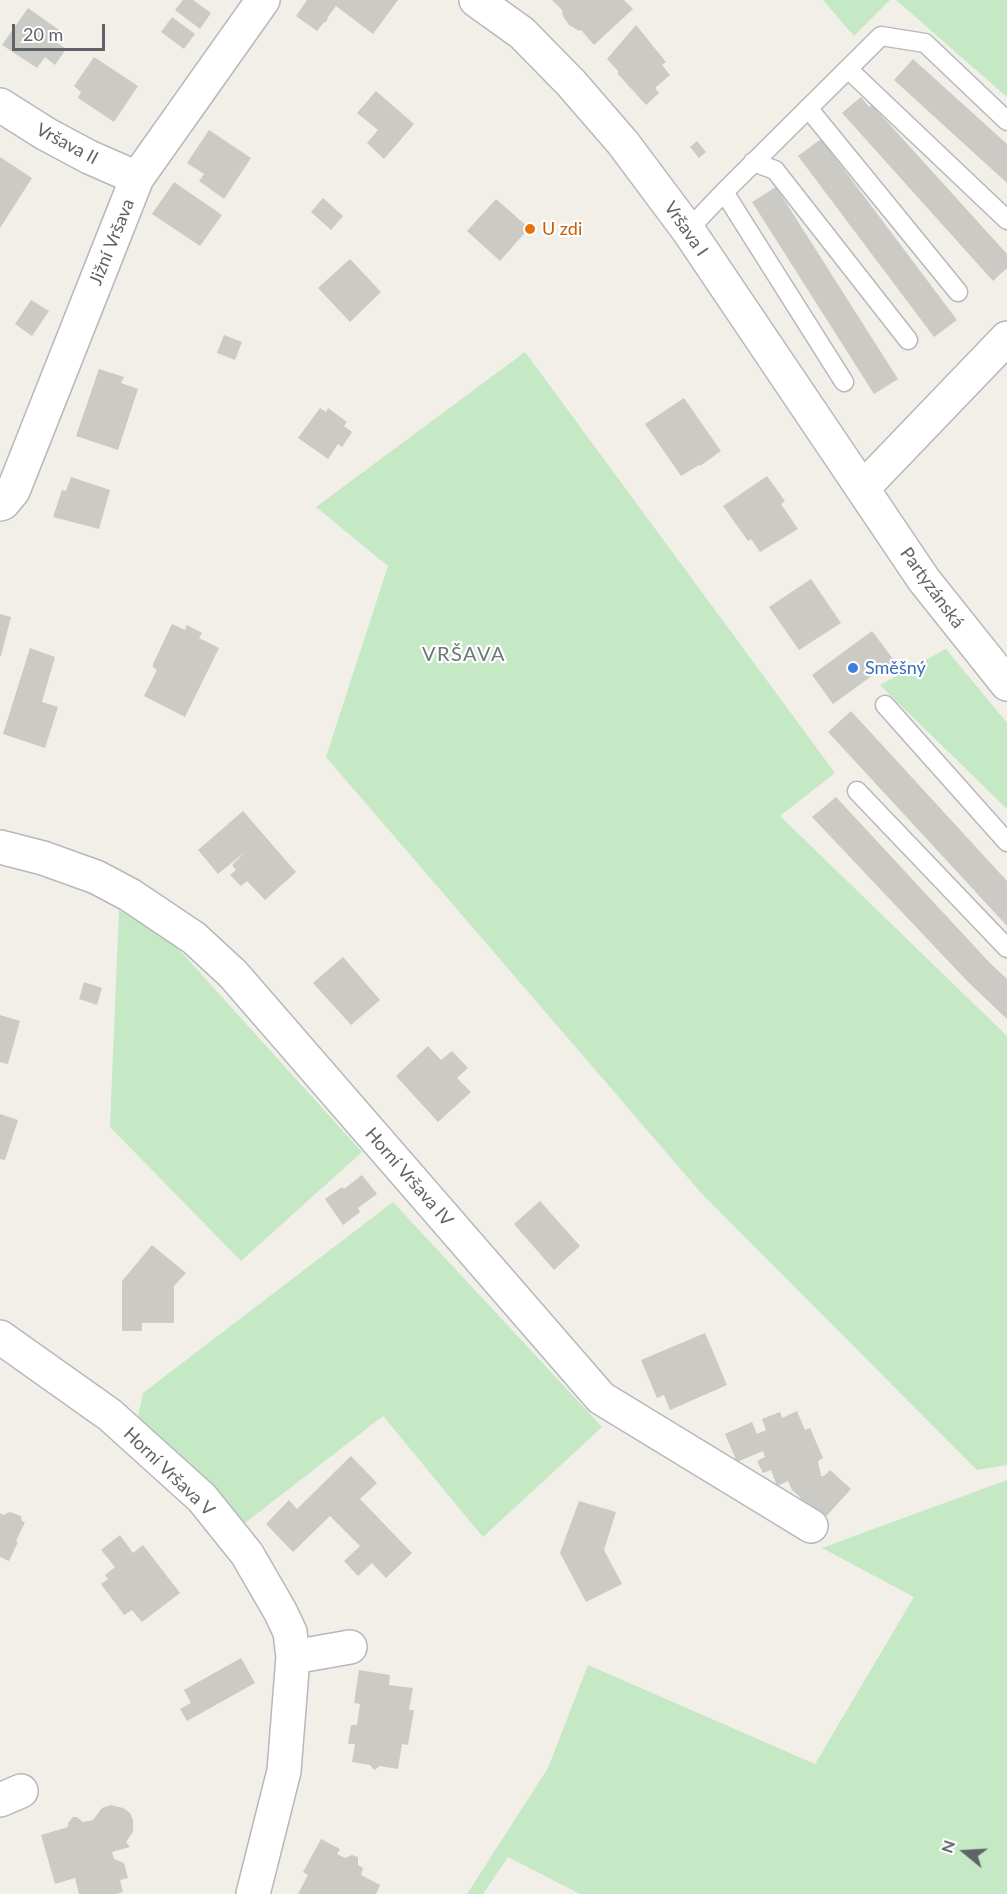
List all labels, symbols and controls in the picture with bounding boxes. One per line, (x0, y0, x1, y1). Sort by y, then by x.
scale bar (15, 12, 108, 50)
text: 20 m (23, 23, 63, 45)
street label: Vršava II (32, 119, 102, 169)
street label: Jižní Vršava (85, 196, 139, 288)
street label: Vršava I (659, 197, 713, 261)
place label: U zdi (542, 218, 582, 240)
marker: U zdi (523, 222, 537, 236)
street label: Partyzánská (895, 543, 969, 633)
district label: VRŠAVA (422, 643, 506, 667)
place label: Směšný (865, 657, 926, 679)
marker: Směšný (846, 661, 860, 675)
street label: Horní Vršava IV (360, 1123, 458, 1231)
street label: Horní Vršava V (119, 1423, 219, 1521)
north arrow (935, 1822, 995, 1882)
text: N (936, 1837, 958, 1855)

